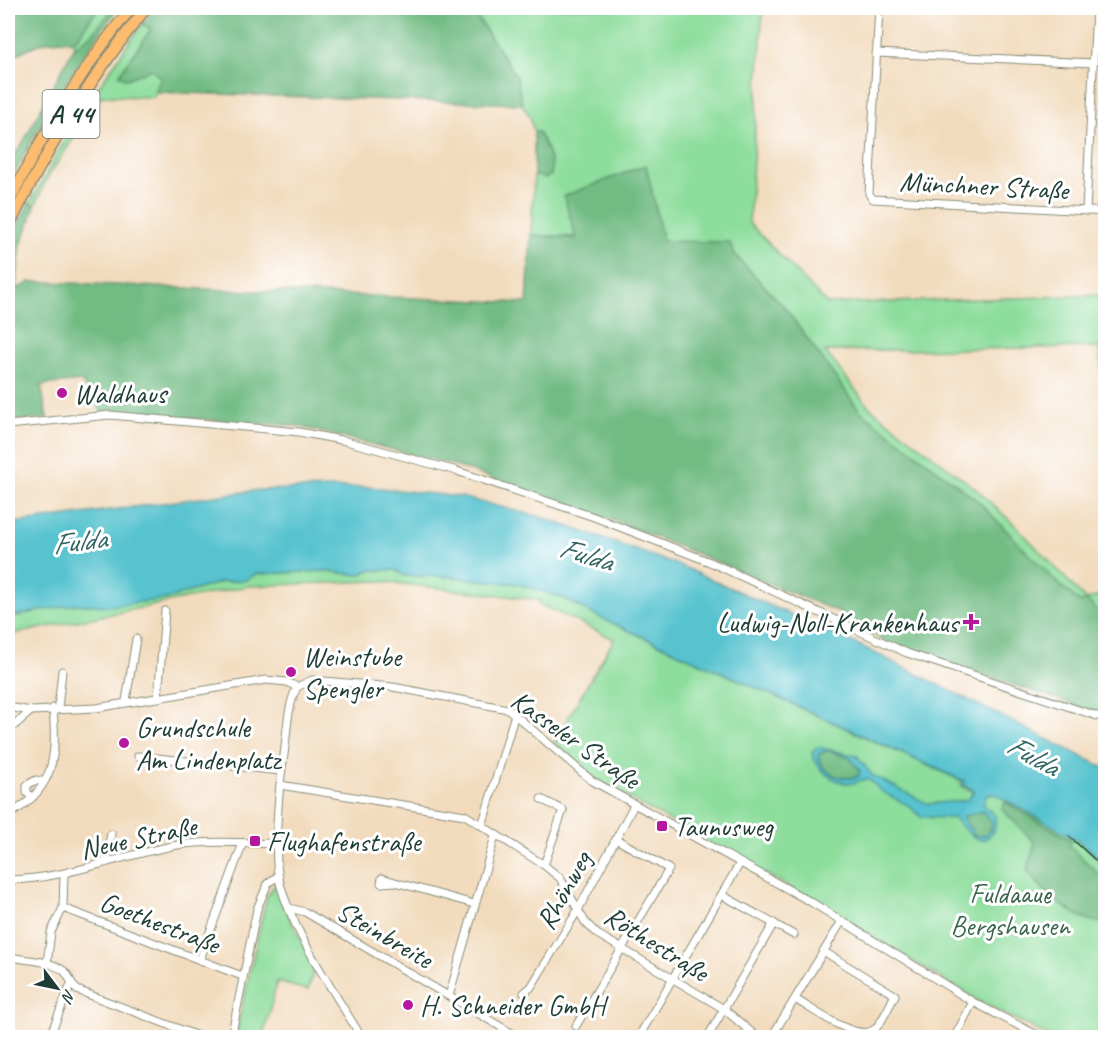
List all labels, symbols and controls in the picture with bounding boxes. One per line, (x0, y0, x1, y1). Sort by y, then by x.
road number: A 44 (42, 90, 100, 138)
street label: Münchner Straße (899, 164, 1071, 207)
place label: Waldhaus (74, 376, 168, 411)
marker: Waldhaus (55, 386, 69, 400)
water label: Fulda (50, 519, 111, 563)
water label: Fulda (555, 528, 620, 581)
place label: Ludwig-Noll-Krankenhaus (717, 605, 960, 640)
marker: Ludwig-Noll-Krankenhaus (962, 613, 980, 631)
place label: Weinstube Spengler (303, 639, 403, 706)
marker: Weinstube Spengler (284, 665, 298, 679)
street label: Kasseler Straße (504, 682, 648, 798)
place label: Grundschule Am Lindenplatz (136, 710, 282, 777)
water label: Fulda (1000, 725, 1068, 786)
marker: Grundschule Am Lindenplatz (117, 736, 131, 750)
street label: Neue Straße (77, 808, 201, 867)
place label: Taunusweg (674, 809, 774, 844)
marker: Taunusweg (655, 819, 669, 833)
place label: Flughafenstraße (267, 824, 422, 859)
marker: Flughafenstraße (248, 834, 262, 848)
street label: Rhönweg (528, 843, 600, 935)
park label: Fuldaaue Bergshausen (950, 876, 1071, 943)
street label: Goethestraße (95, 884, 226, 962)
street label: Steinbreite (330, 893, 441, 977)
street label: Röthestraße (598, 898, 717, 990)
north arrow (27, 958, 87, 1018)
text: N (56, 986, 80, 1008)
place label: H. Schneider GmbH (420, 988, 609, 1023)
marker: H. Schneider GmbH (401, 998, 415, 1012)

